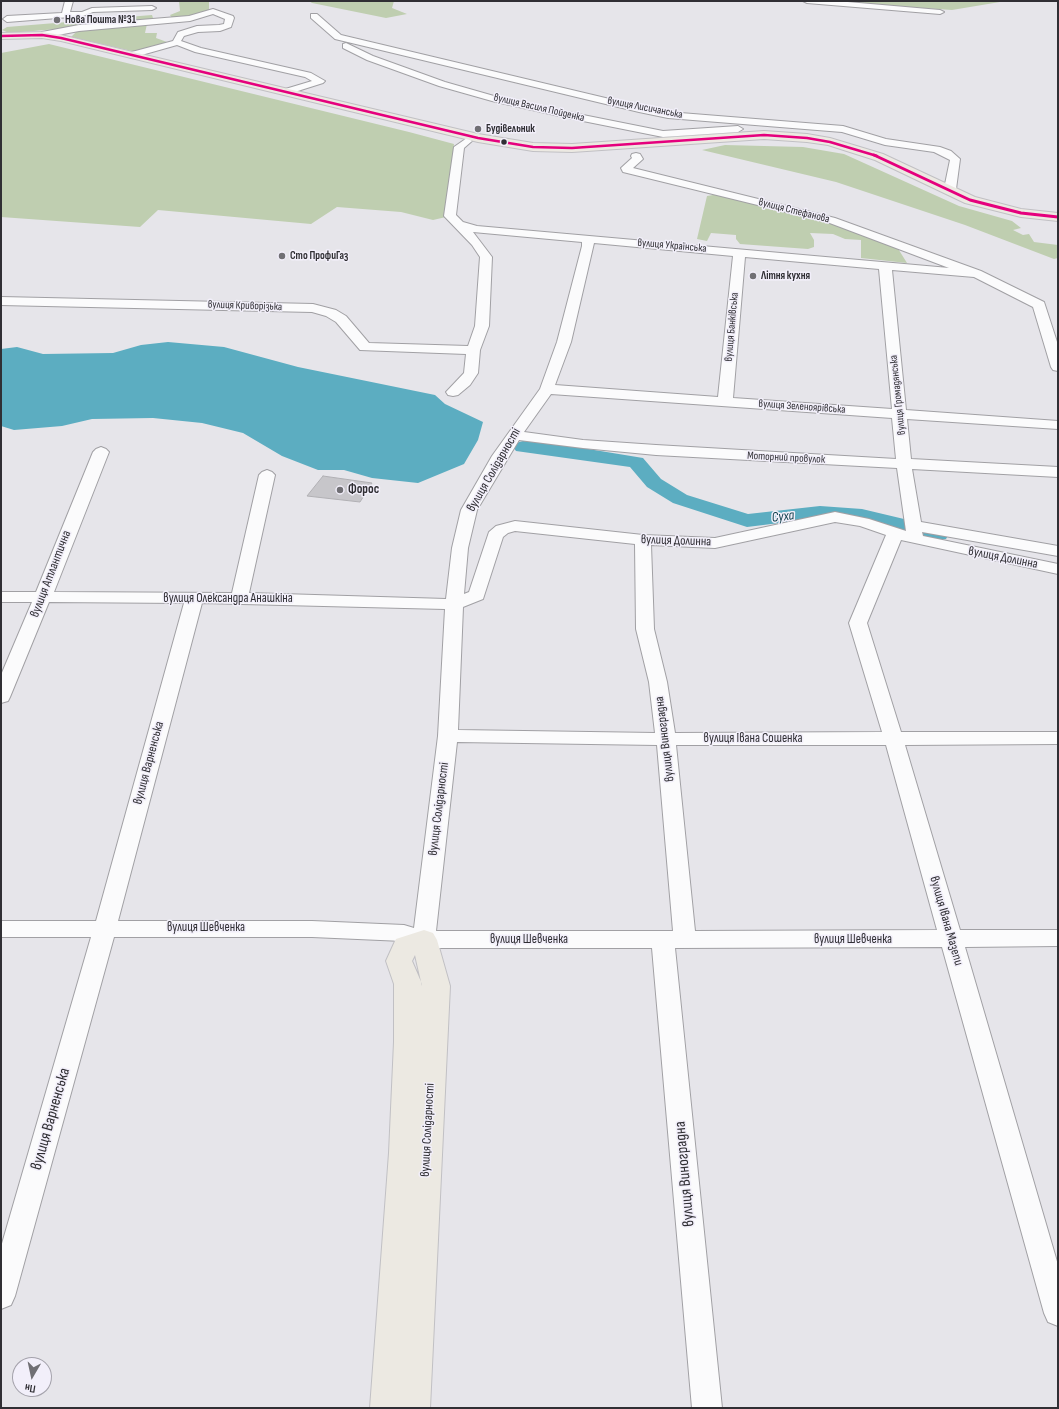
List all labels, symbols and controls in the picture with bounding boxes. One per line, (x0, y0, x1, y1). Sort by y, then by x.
place label: Нова Пошта №31 (65, 13, 136, 27)
marker: Нова Пошта №31 (52, 15, 62, 25)
street label: вулиця Василя Пойденка (492, 91, 586, 125)
street label: вулиця Лисичанська (606, 94, 684, 122)
place label: Будівельник (486, 122, 535, 136)
marker: Будівельник (473, 124, 483, 134)
unlabelled marker (499, 137, 509, 147)
street label: вулиця Стефанова (757, 196, 831, 226)
street label: вулиця Українська (637, 236, 707, 256)
place label: Сто ПрофиГаз (290, 249, 348, 263)
marker: Сто ПрофиГаз (277, 251, 287, 261)
place label: Літня кухня (761, 269, 810, 283)
marker: Літня кухня (748, 271, 758, 281)
street label: вулиця Банківська (722, 292, 742, 362)
street label: вулиця Криворізька (208, 298, 282, 314)
street label: вулиця Громадянська (887, 354, 909, 436)
street label: вулиця Зеленоярівська (758, 397, 846, 417)
street label: вулиця Солідарності (464, 425, 524, 515)
street label: Моторний провулок (747, 449, 825, 467)
place label: Форос (348, 482, 379, 498)
marker: Форос (335, 485, 345, 495)
water label: Суха (771, 507, 795, 527)
street label: вулиця Атлантична (27, 528, 75, 620)
street label: вулиця Долинна (641, 532, 711, 550)
street label: вулиця Долинна (967, 544, 1039, 572)
street label: вулиця Олександра Анашкіна (163, 591, 293, 607)
street label: вулиця Виноградна (652, 695, 678, 783)
street label: вулиця Варненська (130, 720, 168, 806)
street label: вулиця Івана Сошенка (704, 731, 802, 747)
street label: вулиця Солідарності (426, 761, 452, 857)
street label: вулиця Івана Мазепи (926, 875, 966, 967)
street label: вулиця Шевченка (167, 920, 245, 936)
street label: вулиця Шевченка (490, 932, 568, 948)
street label: вулиця Шевченка (814, 932, 892, 948)
street label: вулиця Варненська (27, 1066, 75, 1172)
street label: вулиця Солідарності (418, 1083, 438, 1177)
street label: вулиця Виноградна (671, 1120, 699, 1228)
north arrow (12, 1357, 52, 1397)
text: Пн (24, 1381, 36, 1396)

